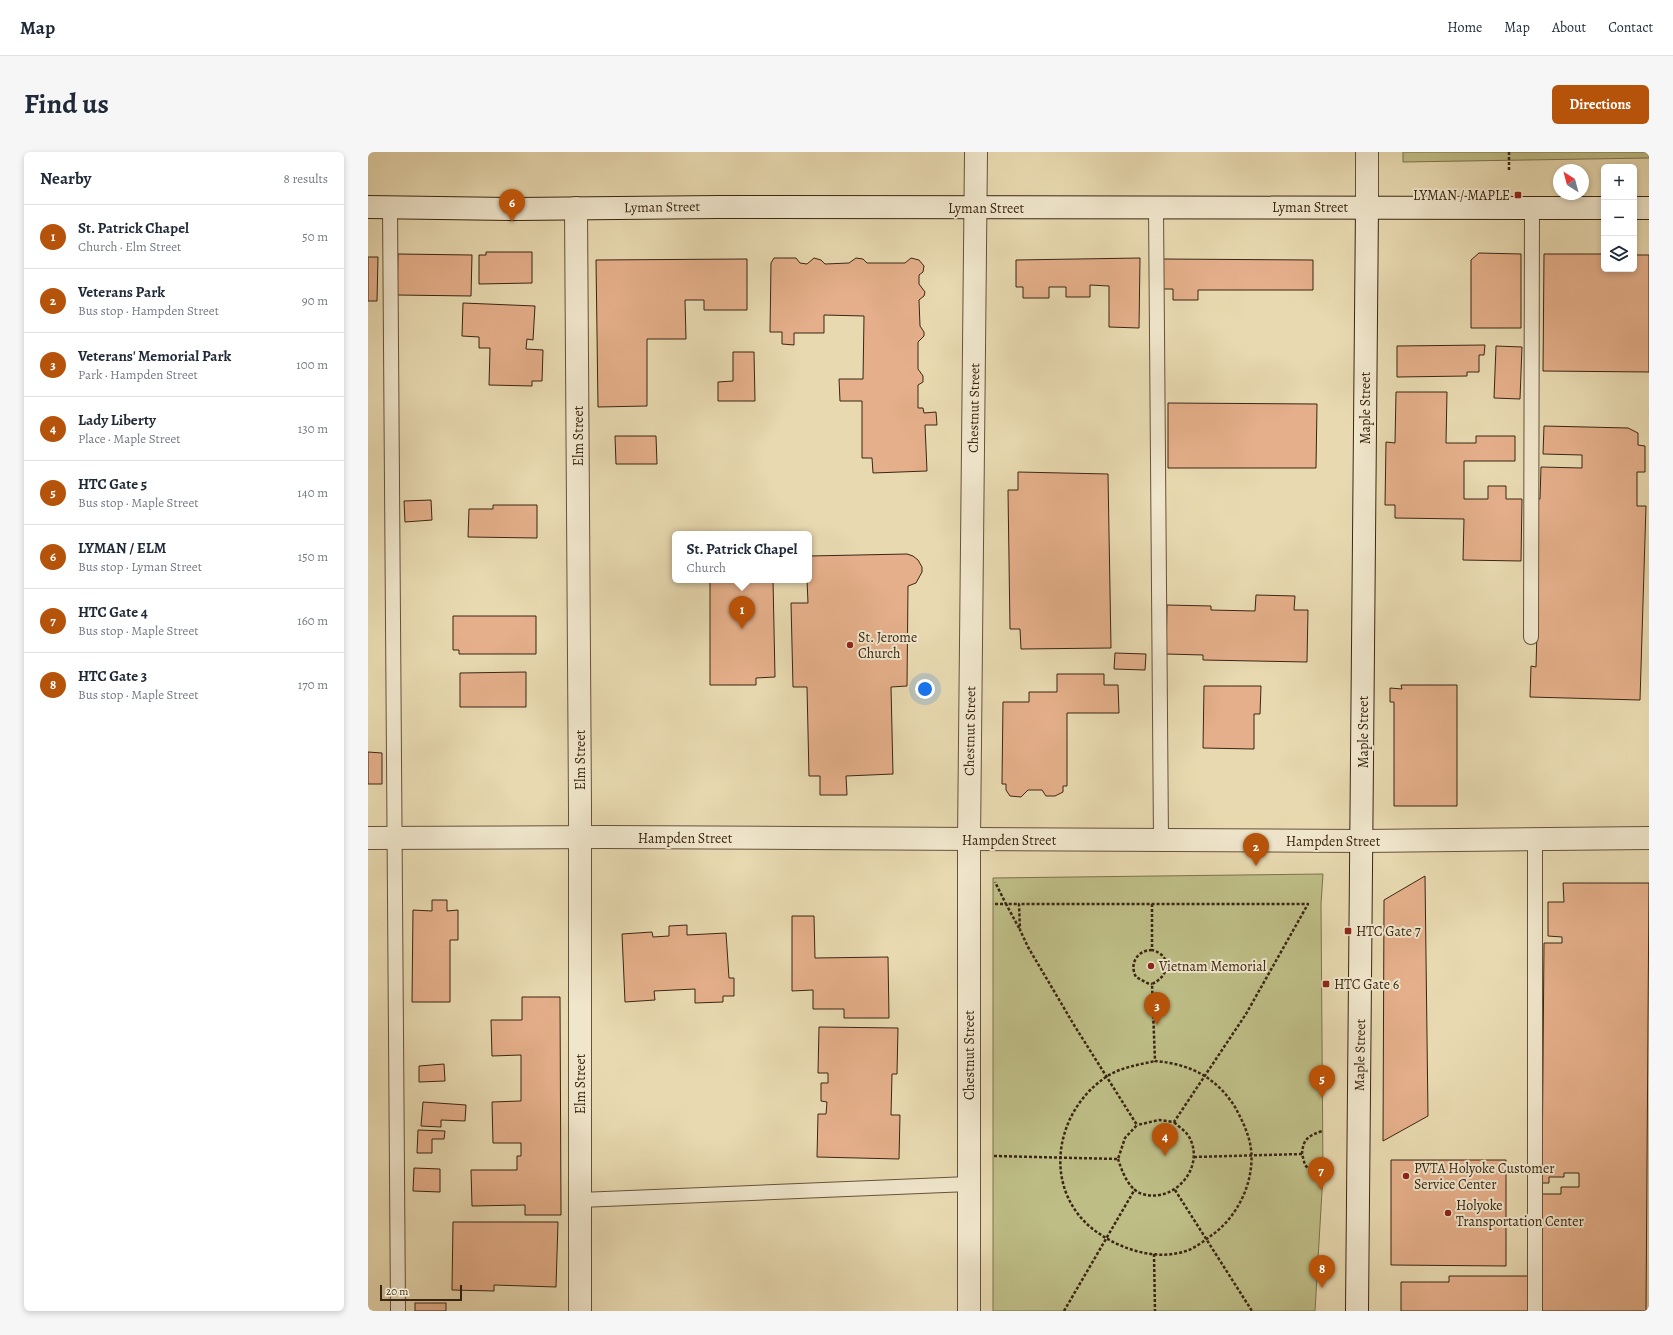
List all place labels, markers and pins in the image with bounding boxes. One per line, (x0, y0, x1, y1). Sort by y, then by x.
place label: LYMAN / MAPLE (1413, 186, 1510, 205)
pin: 6 (499, 189, 525, 222)
marker: LYMAN / MAPLE (1513, 190, 1523, 200)
pin: 1 (729, 596, 755, 629)
place label: St. Jerome Church (858, 628, 917, 663)
marker: St. Jerome Church (845, 640, 855, 650)
pin: 2 (1243, 833, 1269, 866)
place label: HTC Gate 7 (1356, 922, 1421, 941)
marker: HTC Gate 7 (1343, 926, 1353, 936)
place label: Vietnam Memorial (1158, 957, 1267, 976)
marker: Vietnam Memorial (1146, 961, 1156, 971)
place label: HTC Gate 6 (1334, 975, 1399, 994)
marker: HTC Gate 6 (1321, 979, 1331, 989)
pin: 3 (1144, 992, 1170, 1025)
pin: 5 (1309, 1065, 1335, 1098)
pin: 4 (1152, 1123, 1178, 1156)
pin: 7 (1308, 1157, 1334, 1190)
place label: PVTA Holyoke Customer Service Center (1414, 1159, 1555, 1194)
marker: PVTA Holyoke Customer Service Center (1401, 1171, 1411, 1181)
place label: Holyoke Transportation Center (1456, 1196, 1584, 1231)
marker: Holyoke Transportation Center (1443, 1208, 1453, 1218)
pin: 8 (1309, 1255, 1335, 1288)

